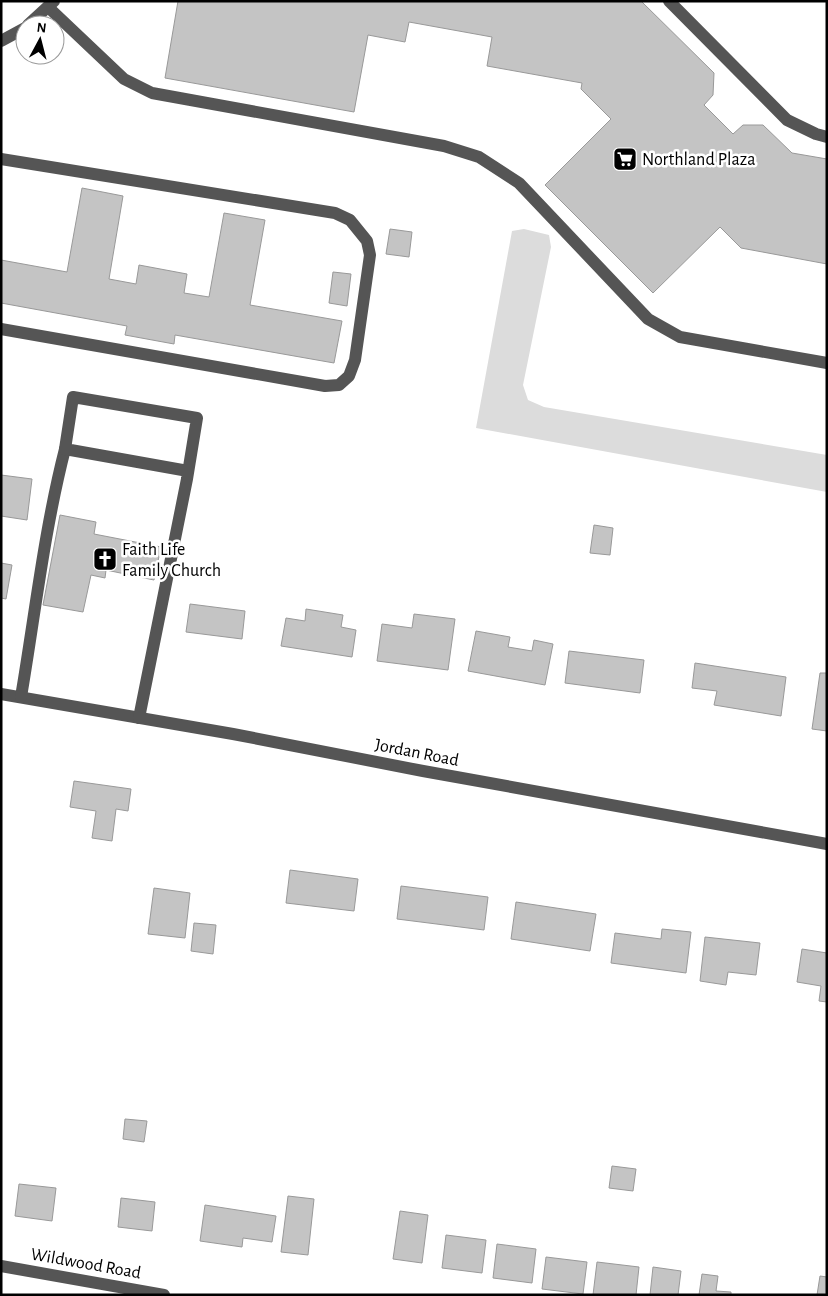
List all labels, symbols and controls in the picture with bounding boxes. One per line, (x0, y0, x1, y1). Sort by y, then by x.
north arrow (15, 15, 65, 65)
text: N (36, 21, 47, 36)
supermarket icon: Northland Plaza (612, 146, 638, 172)
place label: Northland Plaza (642, 151, 756, 169)
place label: Faith Life Family Church (122, 541, 221, 580)
church icon: Faith Life Family Church (92, 546, 118, 572)
street label: Jordan Road (373, 736, 460, 770)
street label: Wildwood Road (29, 1245, 142, 1283)

